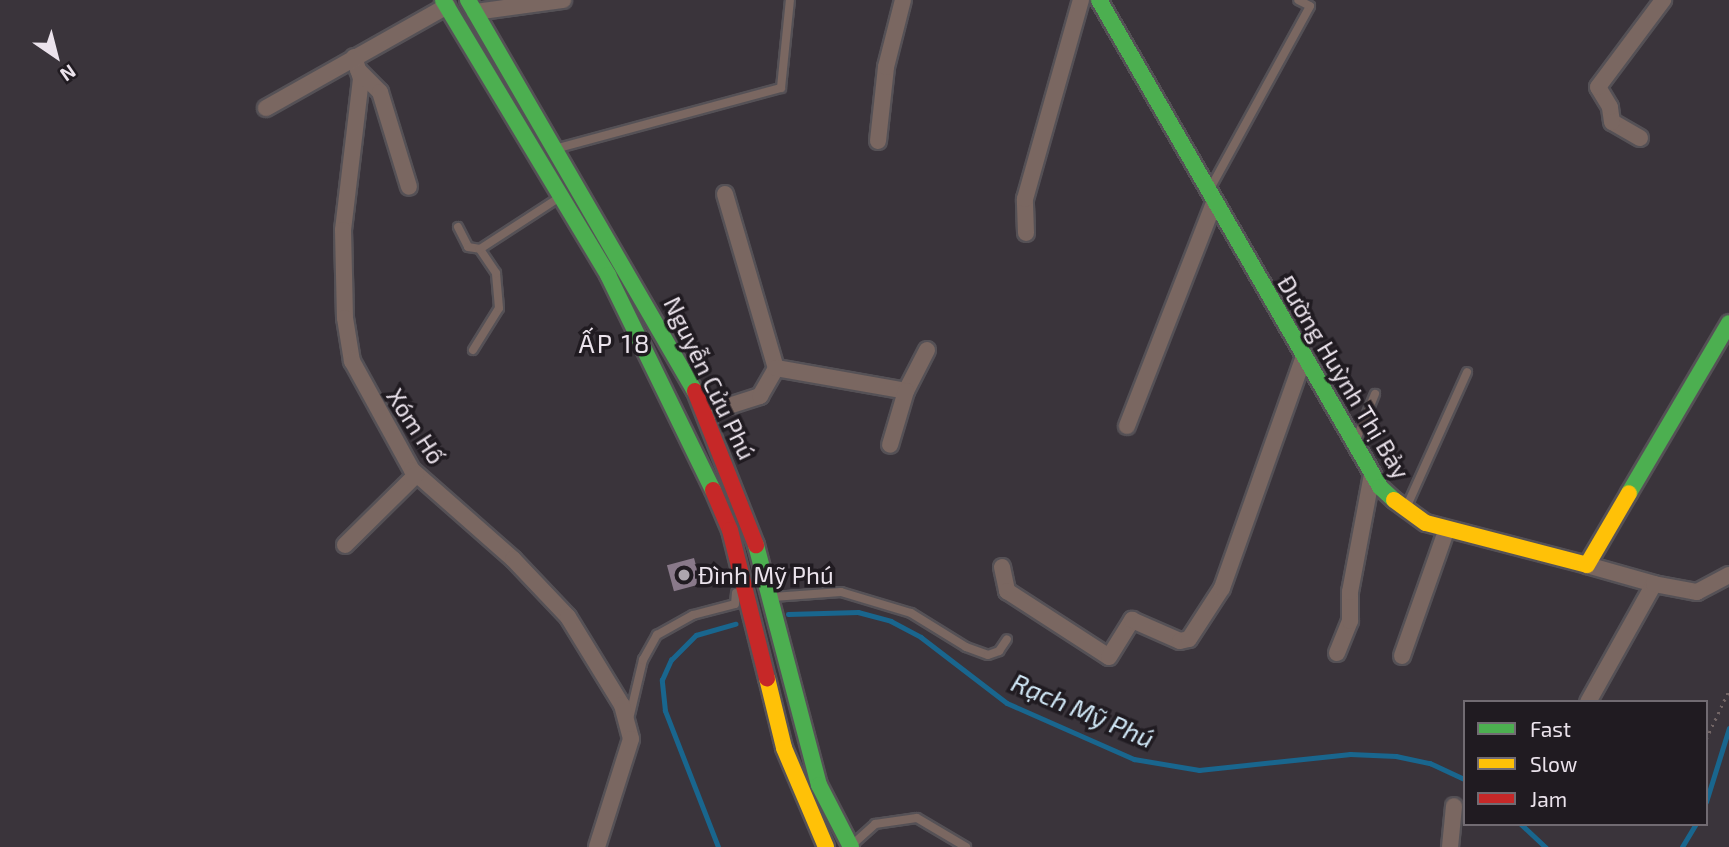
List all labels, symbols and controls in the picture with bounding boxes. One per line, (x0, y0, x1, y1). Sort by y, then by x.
north arrow (21, 21, 91, 91)
text: N (56, 60, 81, 87)
street label: Đường Huỳnh Thị Bảy (1272, 270, 1416, 484)
street label: Nguyễn Cửu Phú (658, 292, 762, 464)
district label: ẤP 18 (579, 327, 651, 359)
street label: Xóm Hố (381, 383, 451, 469)
place label: Đình Mỹ Phú (698, 561, 834, 589)
marker: Đình Mỹ Phú (676, 567, 692, 583)
water label: Rạch Mỹ Phú (1007, 666, 1159, 754)
legend (1463, 700, 1708, 826)
text: Fast (1530, 716, 1571, 741)
text: Slow (1530, 751, 1577, 776)
text: Jam (1530, 786, 1567, 811)

